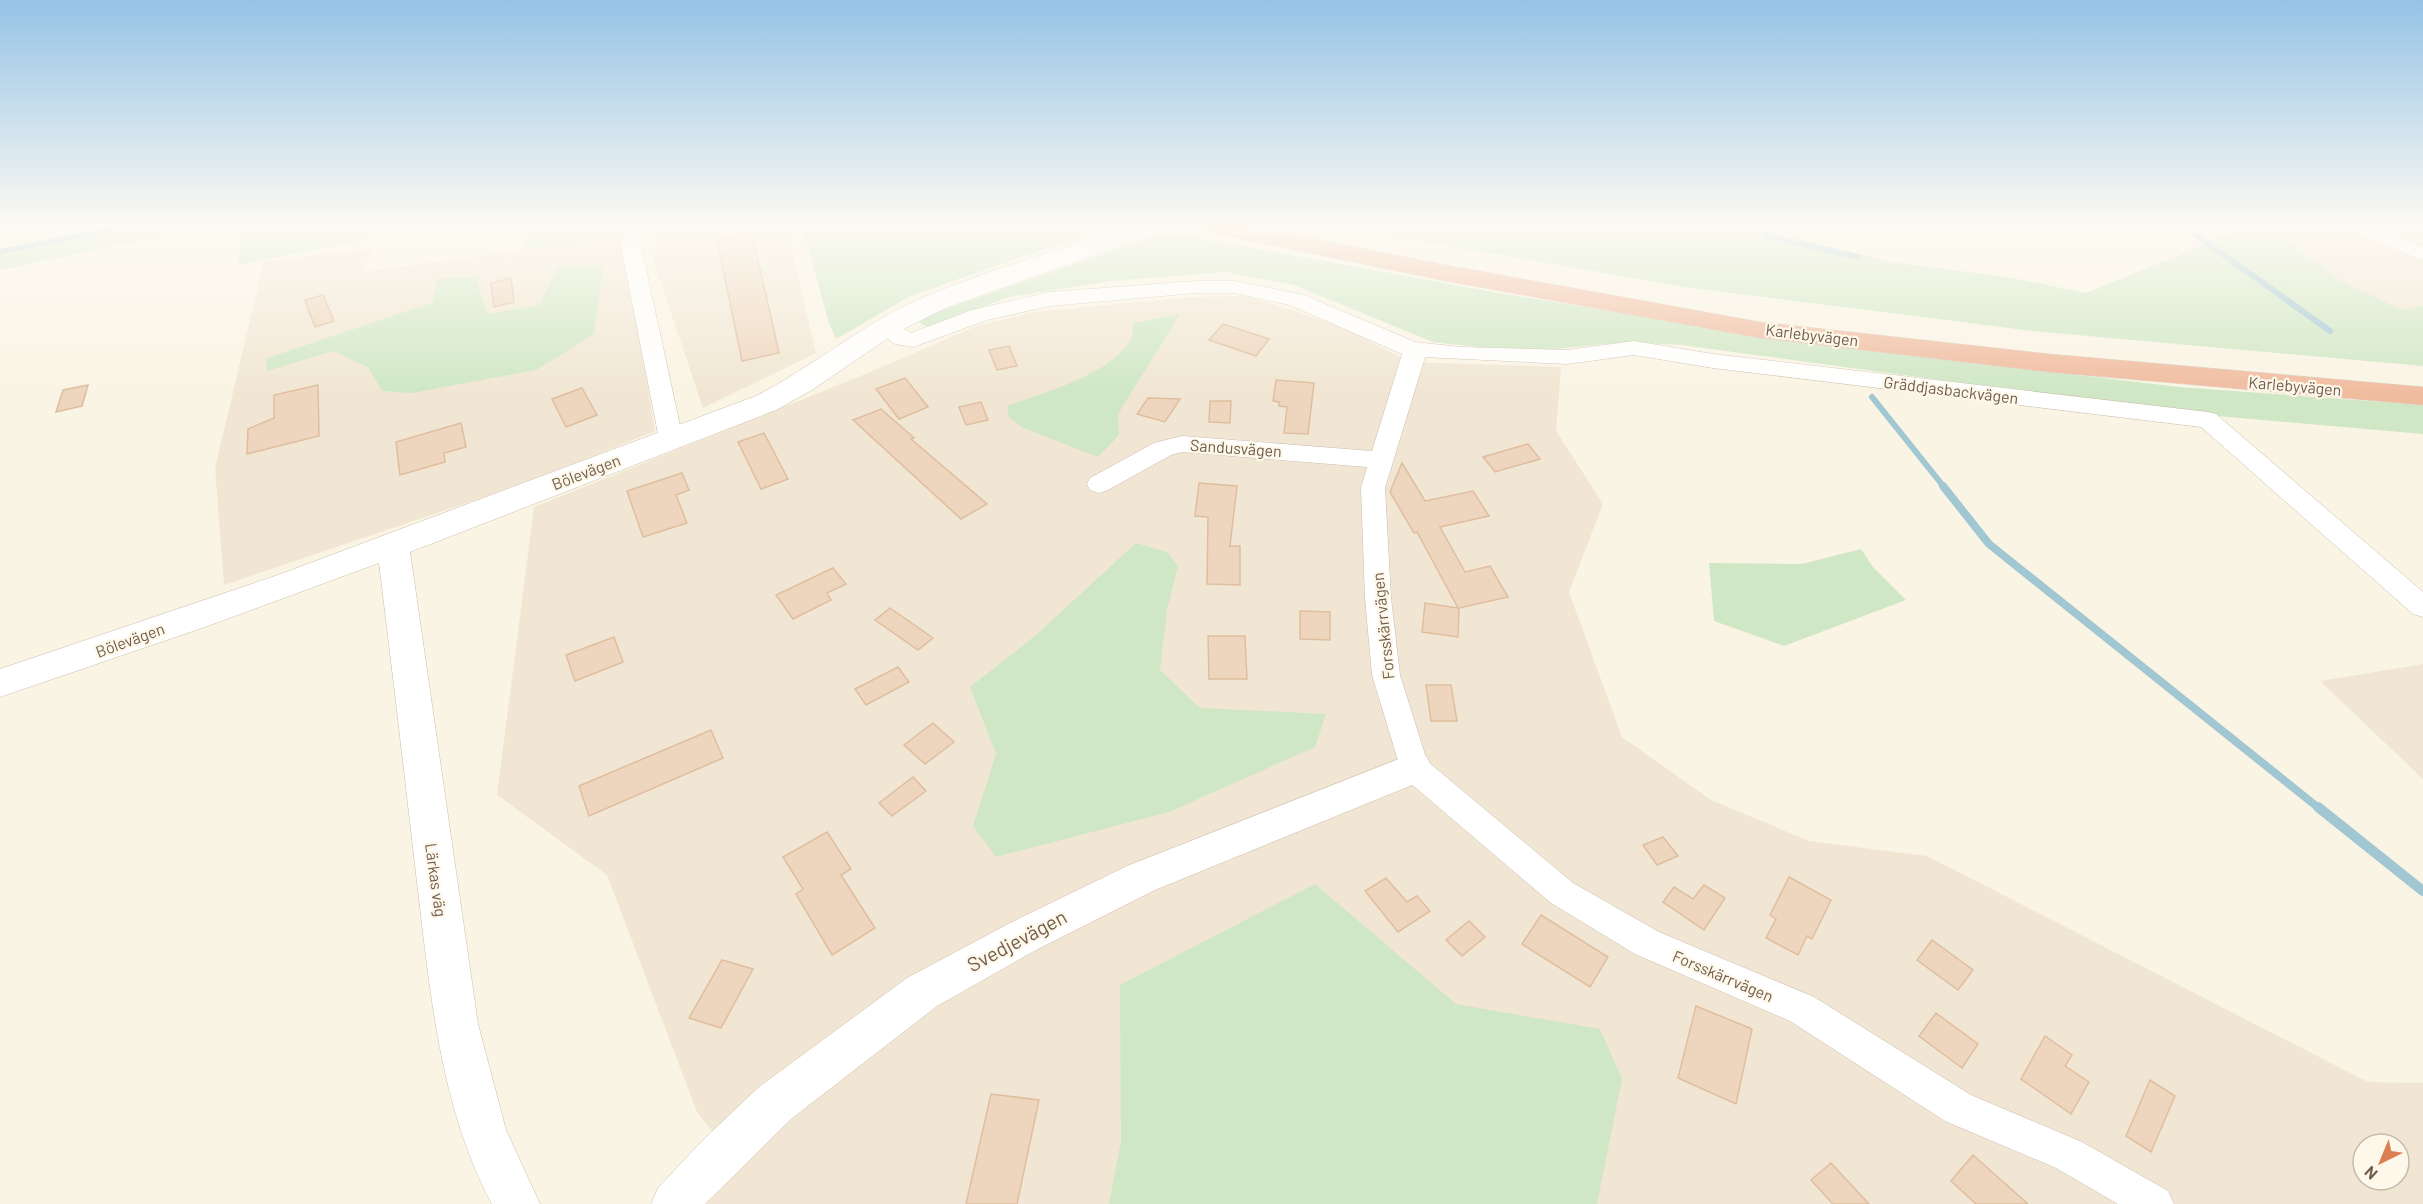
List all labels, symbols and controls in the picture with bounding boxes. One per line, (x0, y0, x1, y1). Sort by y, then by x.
street label: Karlebyvägen (1765, 319, 1859, 350)
street label: Gräddjasbackvägen (1883, 372, 2019, 407)
street label: Karlebyvägen (2248, 372, 2342, 399)
street label: Sandusvägen (1190, 435, 1282, 460)
street label: Bölevägen (549, 450, 623, 493)
street label: Forsskärrvägen (1367, 572, 1398, 681)
street label: Bölevägen (93, 618, 167, 661)
street label: Lärkas väg (422, 842, 451, 918)
street label: Svedjevägen (963, 904, 1070, 976)
street label: Forsskärrvägen (1670, 946, 1776, 1005)
north arrow (2351, 1132, 2411, 1192)
text: N (2360, 1163, 2381, 1184)

